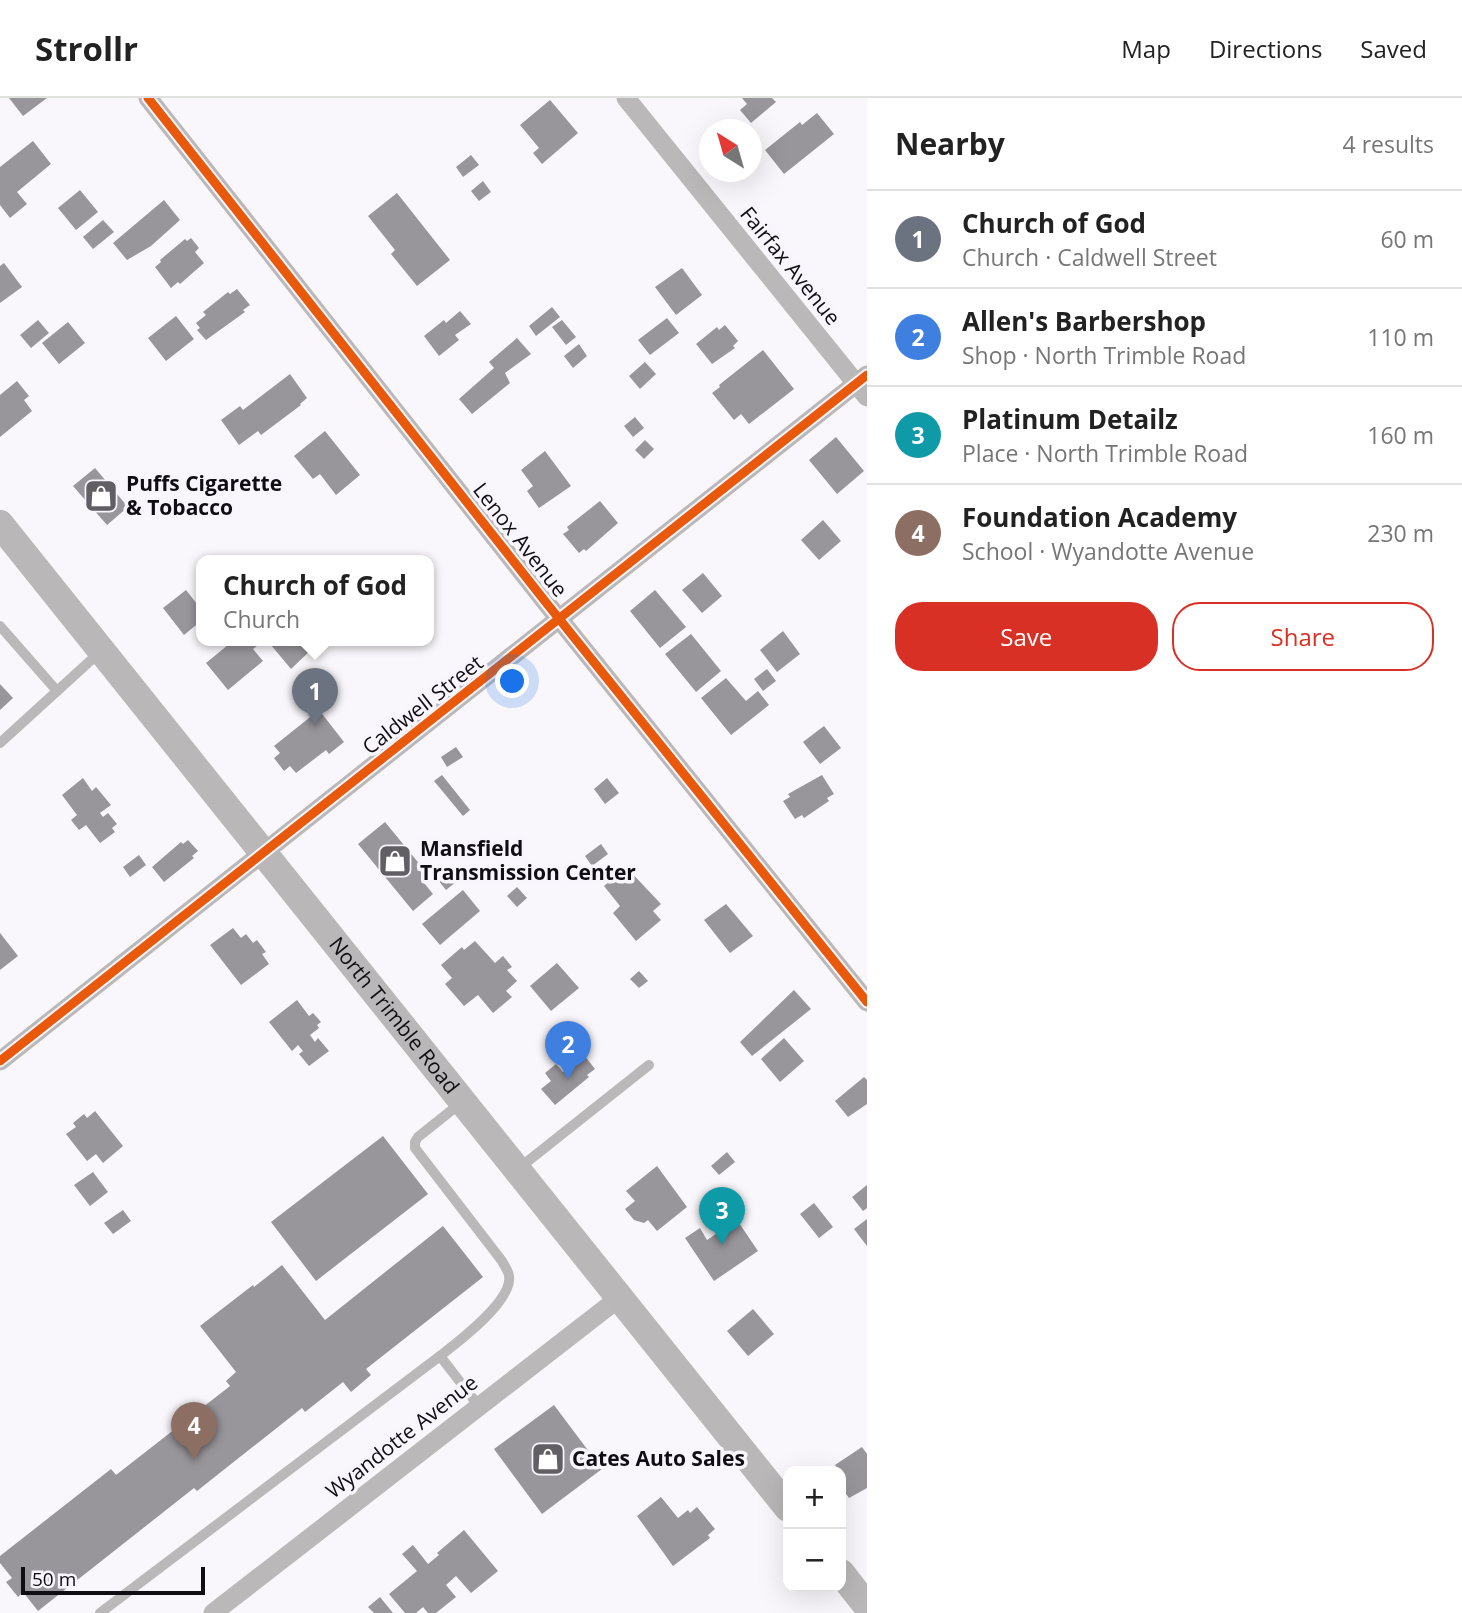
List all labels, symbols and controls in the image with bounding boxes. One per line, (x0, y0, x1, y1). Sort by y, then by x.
text: Strollr (35, 26, 138, 71)
text: Map (1121, 32, 1171, 65)
text: Directions (1209, 32, 1322, 65)
text: Saved (1360, 32, 1427, 65)
north arrow (699, 119, 762, 182)
text: Nearby (895, 123, 1005, 164)
text: 4 results (1343, 128, 1434, 160)
street label: Fairfax Avenue (734, 200, 847, 330)
text: Church of God (962, 205, 1146, 241)
text: 1 (911, 223, 925, 255)
text: 60 m (1380, 223, 1434, 255)
text: Church · Caldwell Street (962, 241, 1217, 273)
text: Allen's Barbershop (962, 303, 1206, 339)
text: 2 (911, 321, 925, 353)
text: 110 m (1367, 321, 1434, 353)
text: Shop · North Trimble Road (962, 339, 1246, 371)
text: Platinum Detailz (962, 401, 1178, 437)
text: 3 (911, 419, 925, 451)
text: 160 m (1367, 419, 1434, 451)
text: Place · North Trimble Road (962, 437, 1248, 469)
place label: Puffs Cigarette & Tobacco (126, 469, 282, 521)
street label: Lenox Avenue (467, 476, 574, 602)
shop icon: Puffs Cigarette & Tobacco (82, 477, 120, 515)
text: Foundation Academy (962, 499, 1237, 535)
text: 4 (911, 517, 925, 549)
text: 230 m (1367, 517, 1434, 549)
text: School · Wyandotte Avenue (962, 535, 1254, 567)
popup (196, 555, 434, 646)
text: Church of God (223, 567, 407, 603)
button: Save (895, 602, 1158, 671)
button: Share (1172, 602, 1434, 671)
text: Church (223, 603, 300, 635)
street label: Caldwell Street (356, 648, 488, 760)
your location (495, 664, 529, 698)
pin: 1 (292, 668, 338, 726)
place label: Mansfield Transmission Center (420, 834, 636, 886)
shop icon: Mansfield Transmission Center (376, 842, 414, 880)
street label: North Trimble Road (323, 931, 466, 1099)
pin: 2 (545, 1021, 591, 1079)
pin: 3 (699, 1187, 745, 1245)
street label: Wyandotte Avenue (320, 1368, 483, 1504)
pin: 4 (171, 1402, 217, 1460)
shop icon: Cates Auto Sales (529, 1440, 567, 1478)
place label: Cates Auto Sales (572, 1444, 745, 1472)
map controls (783, 1466, 846, 1592)
button: + (783, 1466, 846, 1529)
button: − (783, 1529, 846, 1592)
scale bar (21, 1564, 205, 1596)
text: 50 m (32, 1566, 76, 1592)

